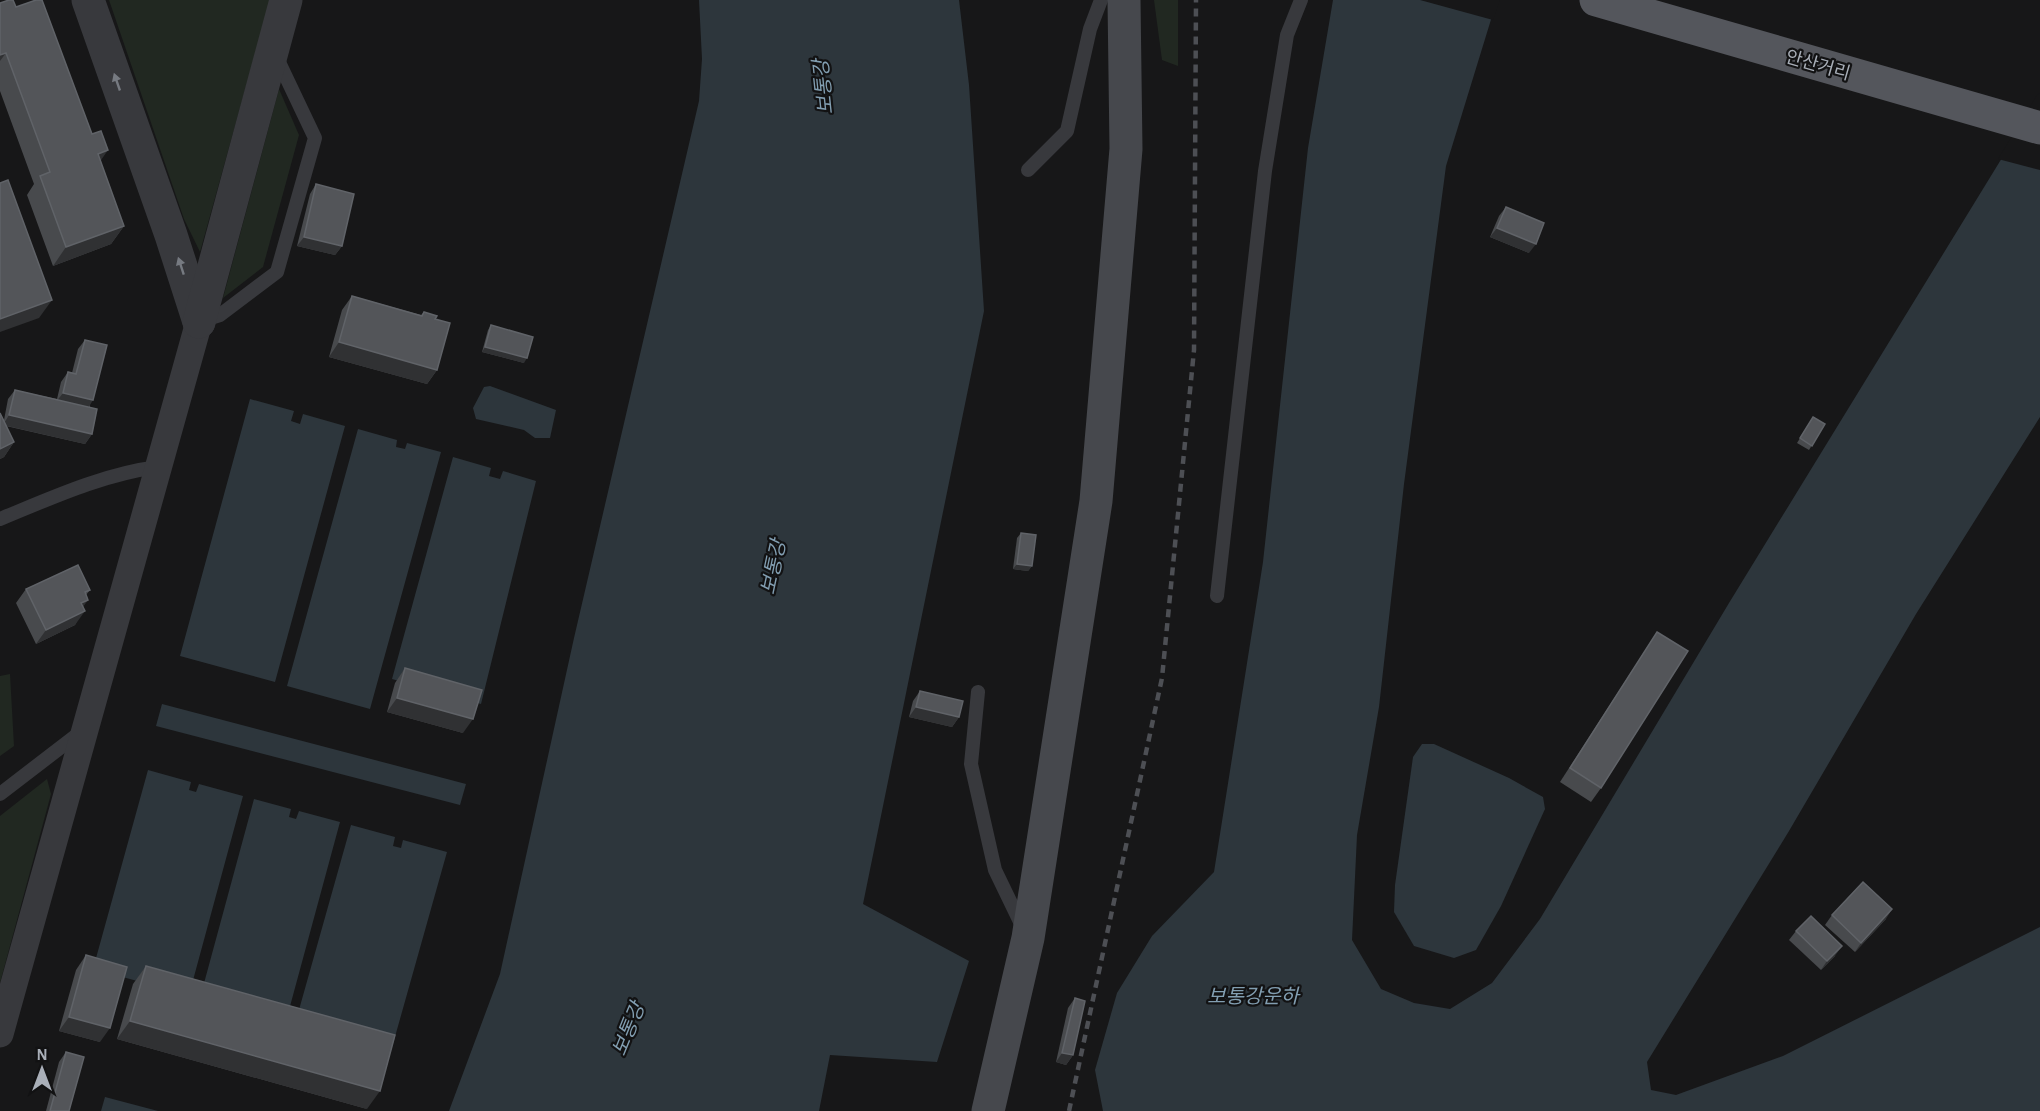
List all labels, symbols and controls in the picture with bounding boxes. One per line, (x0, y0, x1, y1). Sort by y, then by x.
street label: 안산거리 (1783, 46, 1853, 84)
water label: 보통강 (810, 56, 837, 115)
one-way arrow (112, 73, 122, 91)
one-way arrow (176, 257, 185, 275)
water label: 보통강 (757, 535, 790, 596)
water label: 보통강운하 (1207, 986, 1302, 1007)
water label: 보통강 (608, 997, 650, 1059)
north arrow (12, 1039, 72, 1099)
text: N (36, 1047, 48, 1063)

